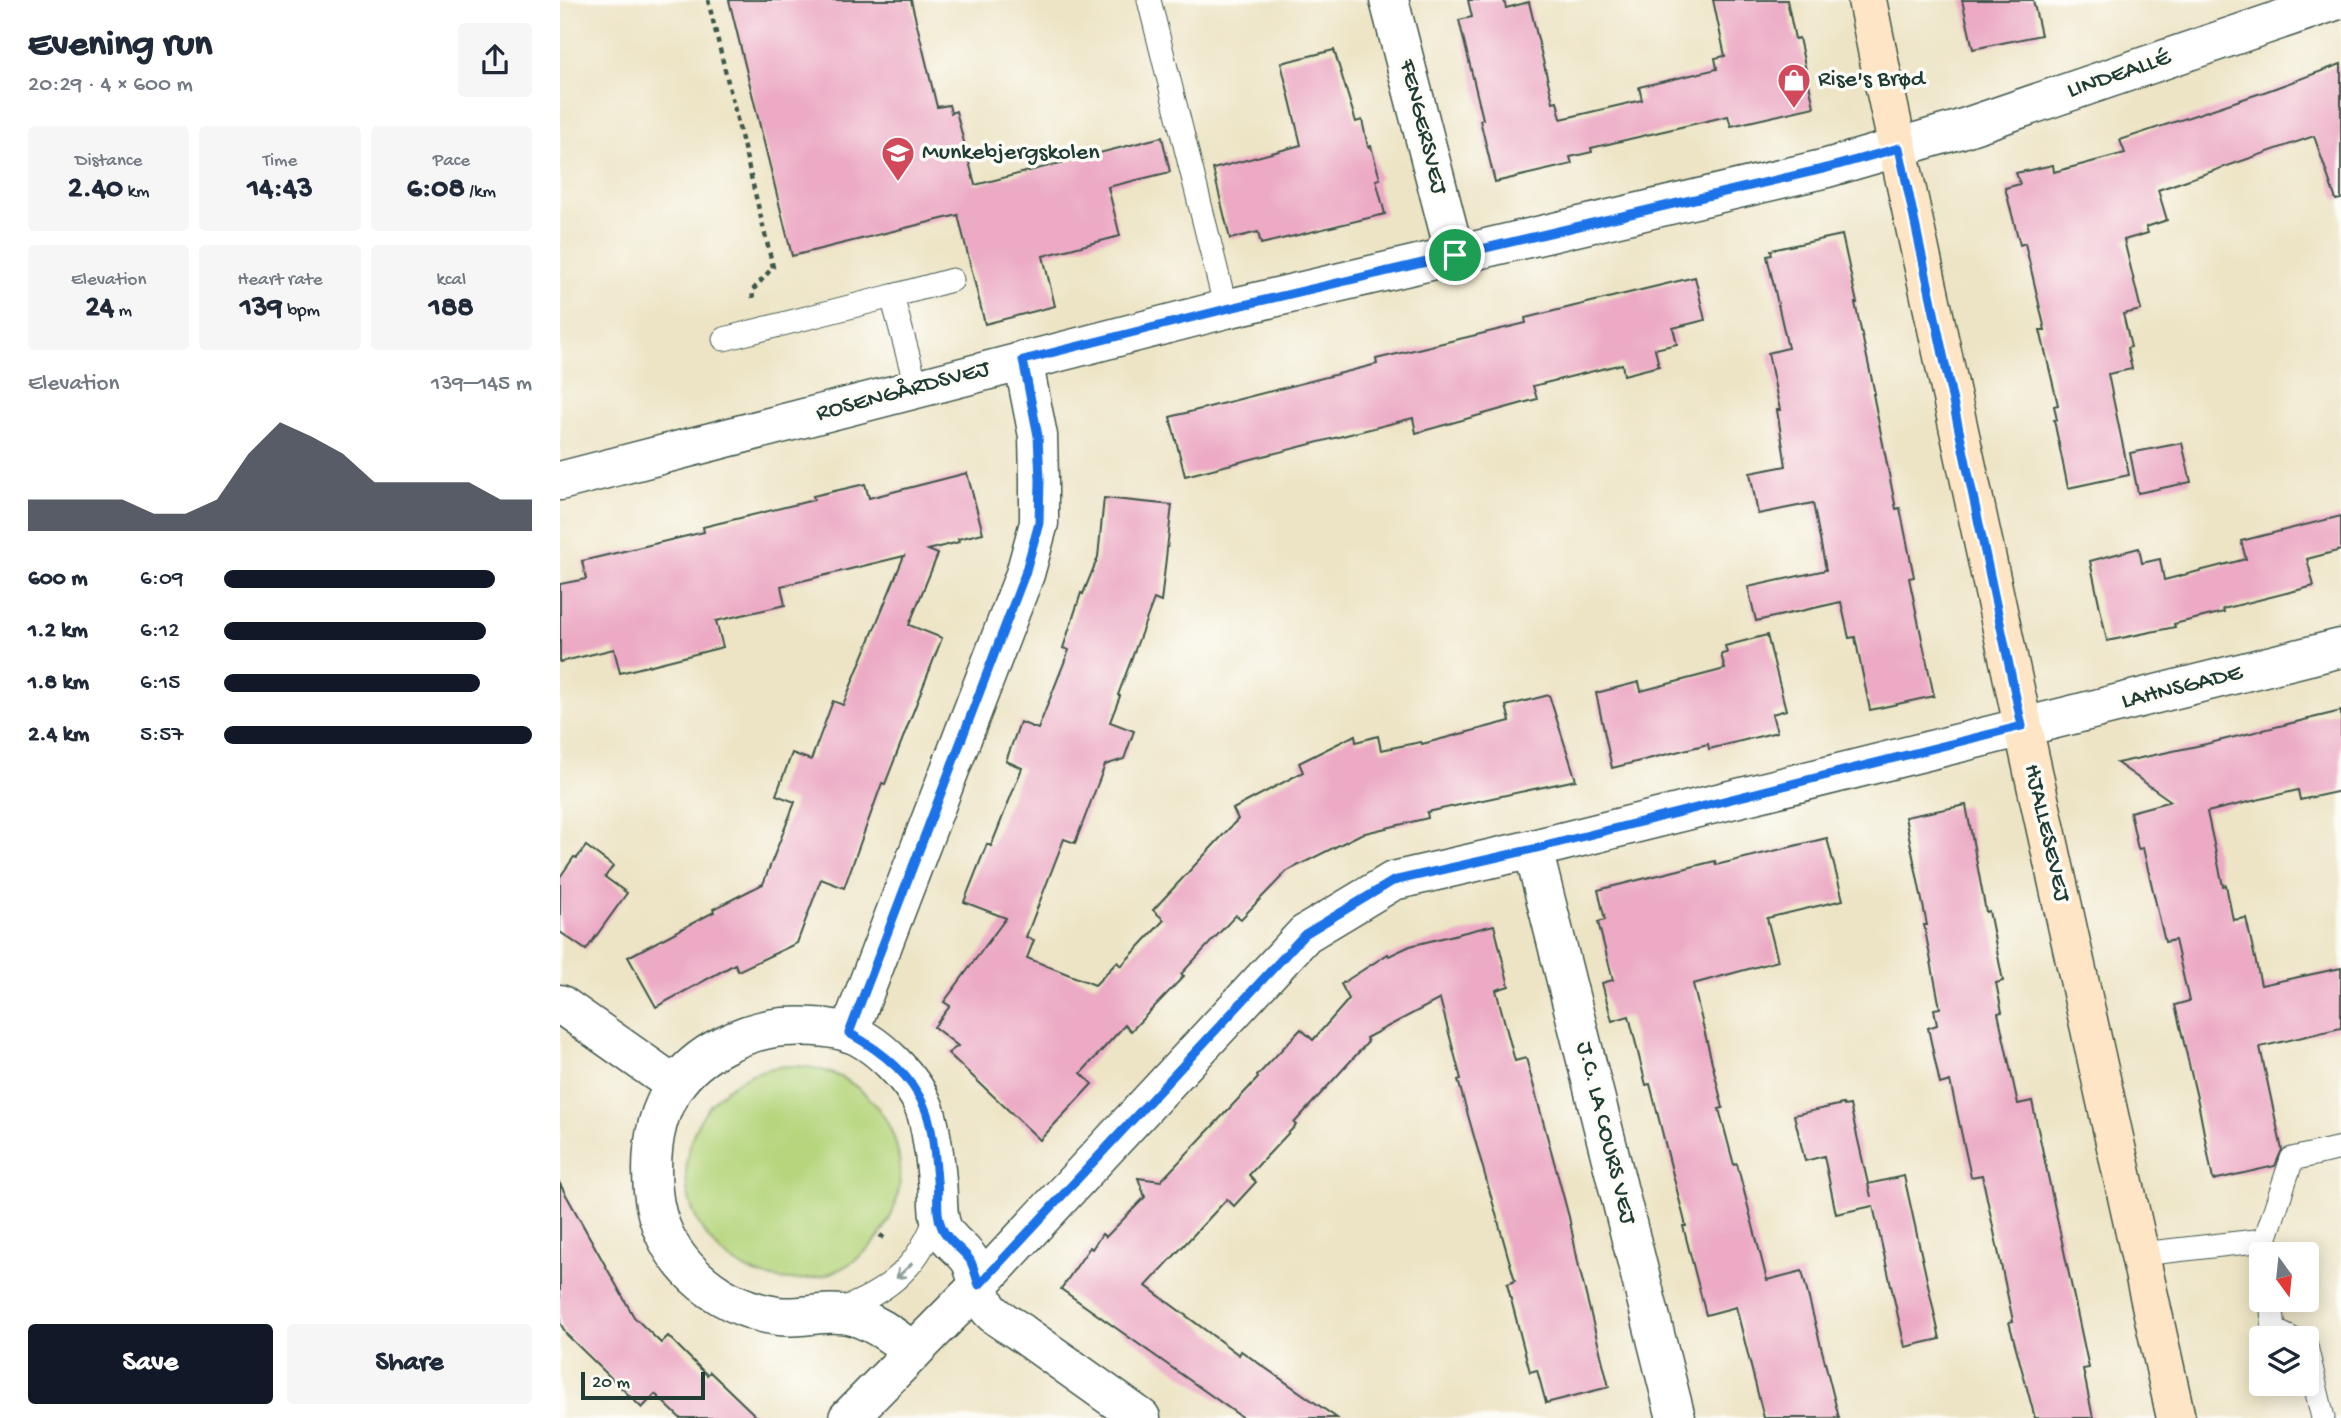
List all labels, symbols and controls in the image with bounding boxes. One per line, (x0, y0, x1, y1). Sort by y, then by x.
button: share (458, 23, 532, 97)
text: Evening run (28, 24, 212, 68)
street label: LINDEALLÉ (2063, 43, 2176, 106)
street label: FENGERSVEJ (1391, 56, 1453, 199)
shop icon: Rise's Brød (1775, 61, 1813, 110)
place label: Rise's Brød (1818, 66, 1927, 95)
text: 20:29 · 4 × 600 m (28, 72, 193, 99)
school or university icon: Munkebjergskolen (879, 134, 917, 183)
place label: Munkebjergskolen (922, 139, 1100, 168)
text: Distance (75, 150, 142, 173)
text: Time (263, 150, 297, 173)
text: Pace (433, 150, 470, 173)
text: 2.40 (68, 173, 123, 208)
text: 14:43 (247, 173, 313, 208)
text: 6:08 (407, 173, 465, 208)
text: km (123, 181, 150, 204)
text: /km (465, 181, 496, 204)
pin (1425, 225, 1485, 285)
icon: arrive (1436, 236, 1474, 274)
text: Elevation (71, 269, 146, 292)
text: Heart rate (237, 269, 323, 292)
text: kcal (436, 269, 466, 292)
text: 24 (85, 292, 114, 327)
text: 139 (240, 292, 283, 327)
text: 188 (429, 292, 474, 327)
text: m (114, 300, 132, 323)
text: bpm (283, 300, 320, 323)
street label: ROSENGÅRDSVEJ (813, 355, 994, 429)
text: Elevation (28, 371, 119, 398)
text: 139–145 m (431, 371, 532, 398)
text: 600 m (28, 566, 88, 593)
text: 6:09 (140, 566, 183, 593)
text: 1.2 km (28, 618, 88, 645)
text: 6:12 (140, 618, 179, 645)
street label: LAHNSGADE (2119, 659, 2246, 717)
text: 1.8 km (28, 670, 89, 697)
text: 6:15 (140, 670, 180, 697)
text: 2.4 km (28, 722, 89, 749)
text: 5:57 (140, 722, 183, 749)
street label: HJALLESEVEJ (2016, 761, 2076, 906)
street label: J.C. LA COURS VEJ (1568, 1039, 1642, 1228)
north arrow (2249, 1242, 2319, 1312)
map controls (2249, 1242, 2319, 1396)
one-way arrow (896, 1262, 913, 1279)
button: Save (28, 1324, 273, 1404)
button: Share (287, 1324, 532, 1404)
button: layers (2249, 1326, 2319, 1396)
scale bar (581, 1369, 705, 1401)
text: 20 m (592, 1372, 630, 1395)

